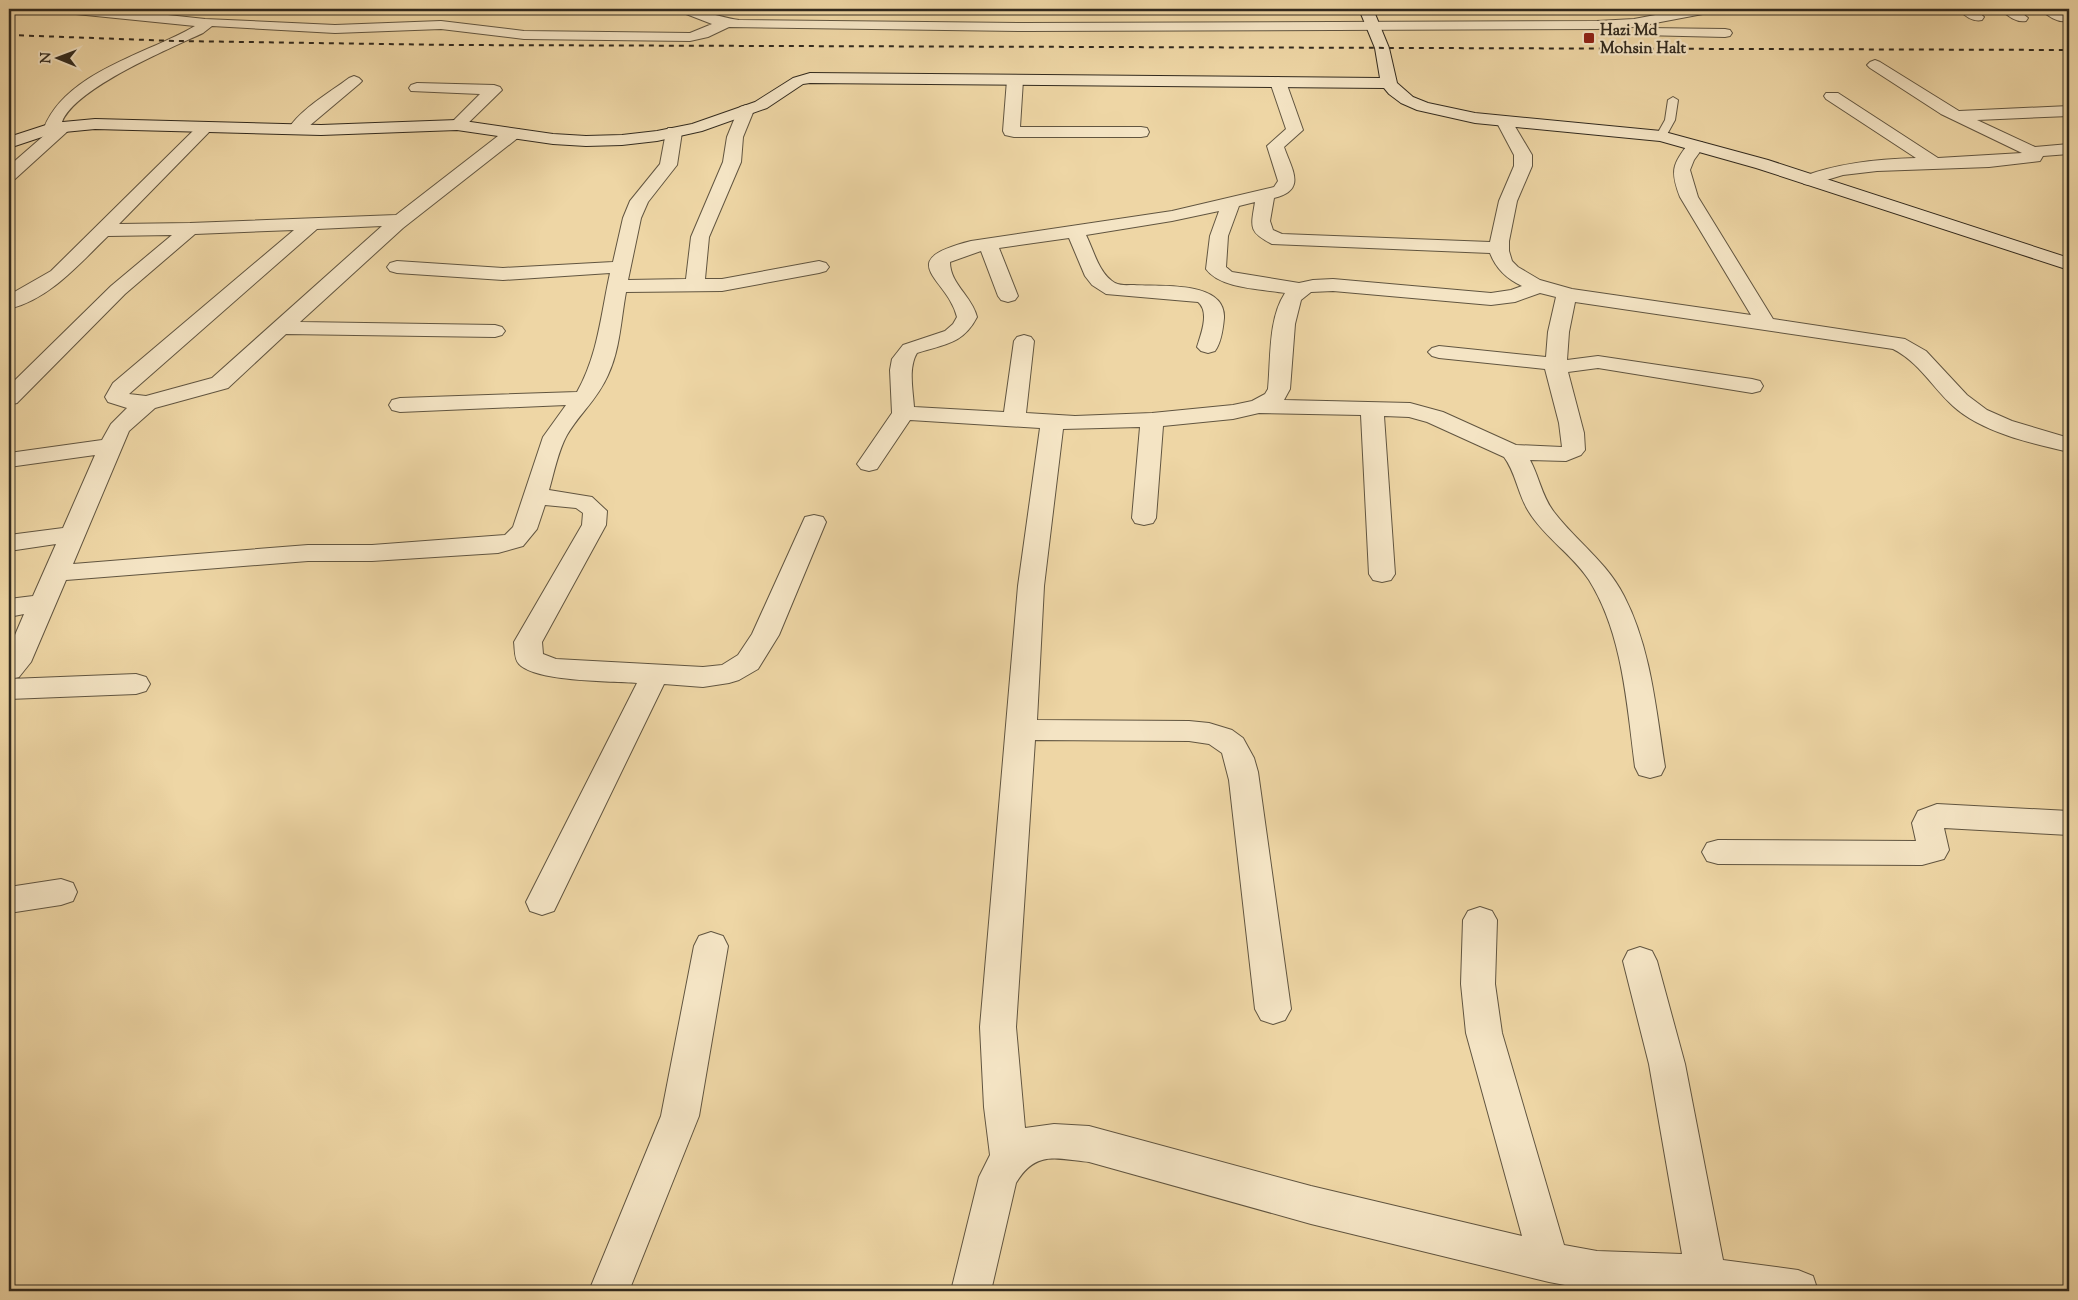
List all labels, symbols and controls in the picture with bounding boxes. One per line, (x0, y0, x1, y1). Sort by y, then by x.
place label: Hazi Md Mohsin Halt (1600, 20, 1687, 61)
marker: Hazi Md Mohsin Halt (1582, 31, 1596, 45)
north arrow (32, 32, 82, 82)
text: N (37, 52, 57, 64)

